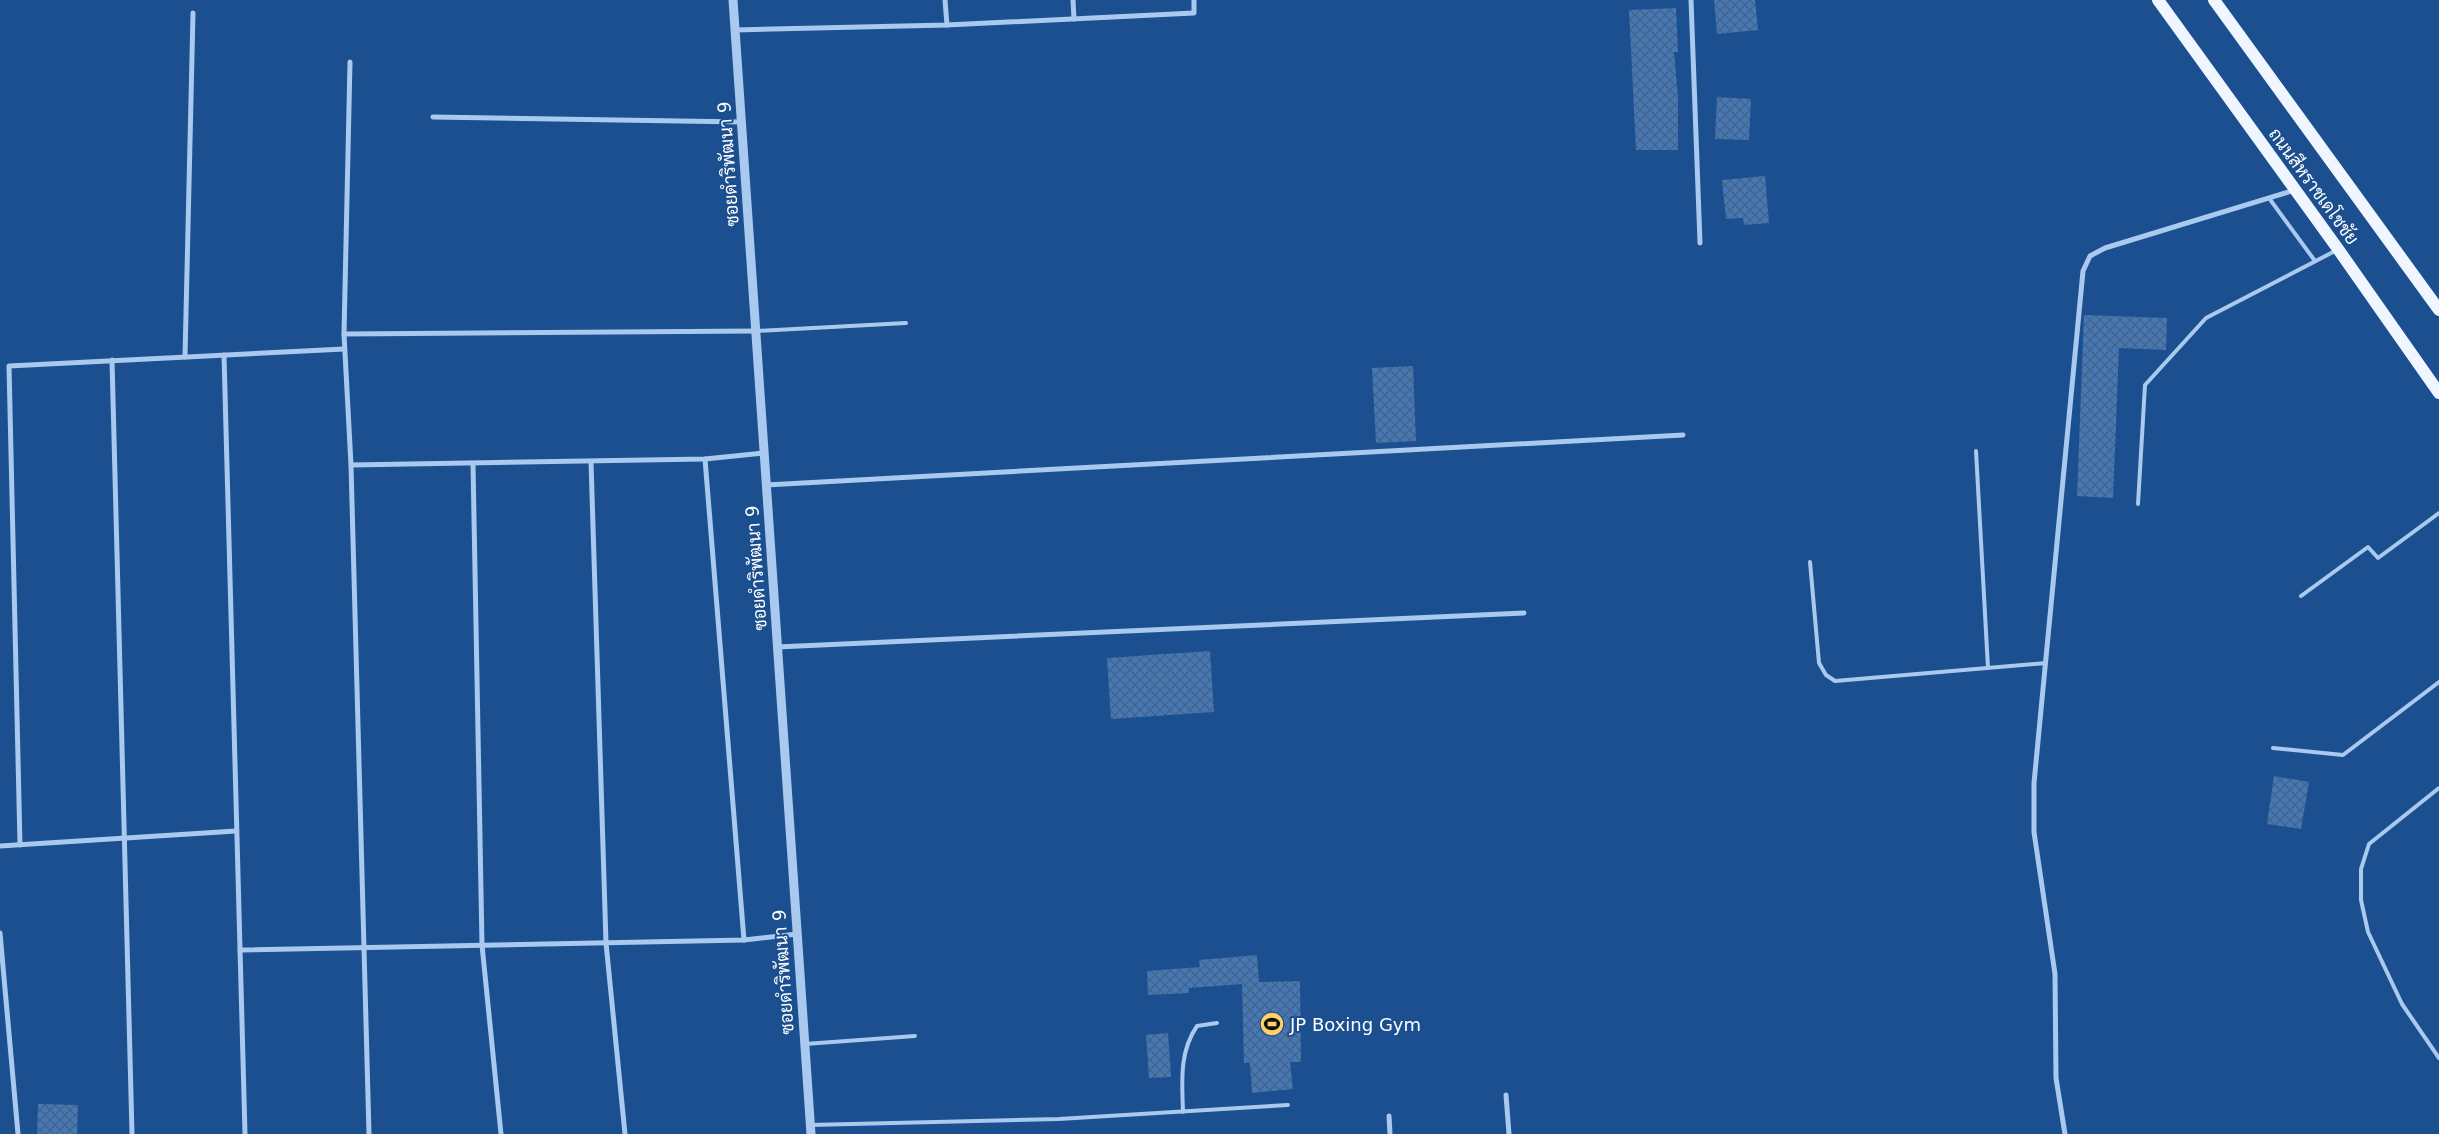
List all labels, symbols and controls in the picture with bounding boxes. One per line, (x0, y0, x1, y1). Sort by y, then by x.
street label: ซอยดำริพัฒนา 9 (713, 101, 743, 227)
street label: ถนนสีหราชเดโชชัย (2265, 123, 2365, 248)
street label: ซอยดำริพัฒนา 9 (741, 505, 771, 631)
street label: ซอยดำริพัฒนา 9 (768, 909, 798, 1035)
sports icon: JP Boxing Gym (1259, 1011, 1285, 1037)
place label: JP Boxing Gym (1289, 1014, 1421, 1035)

